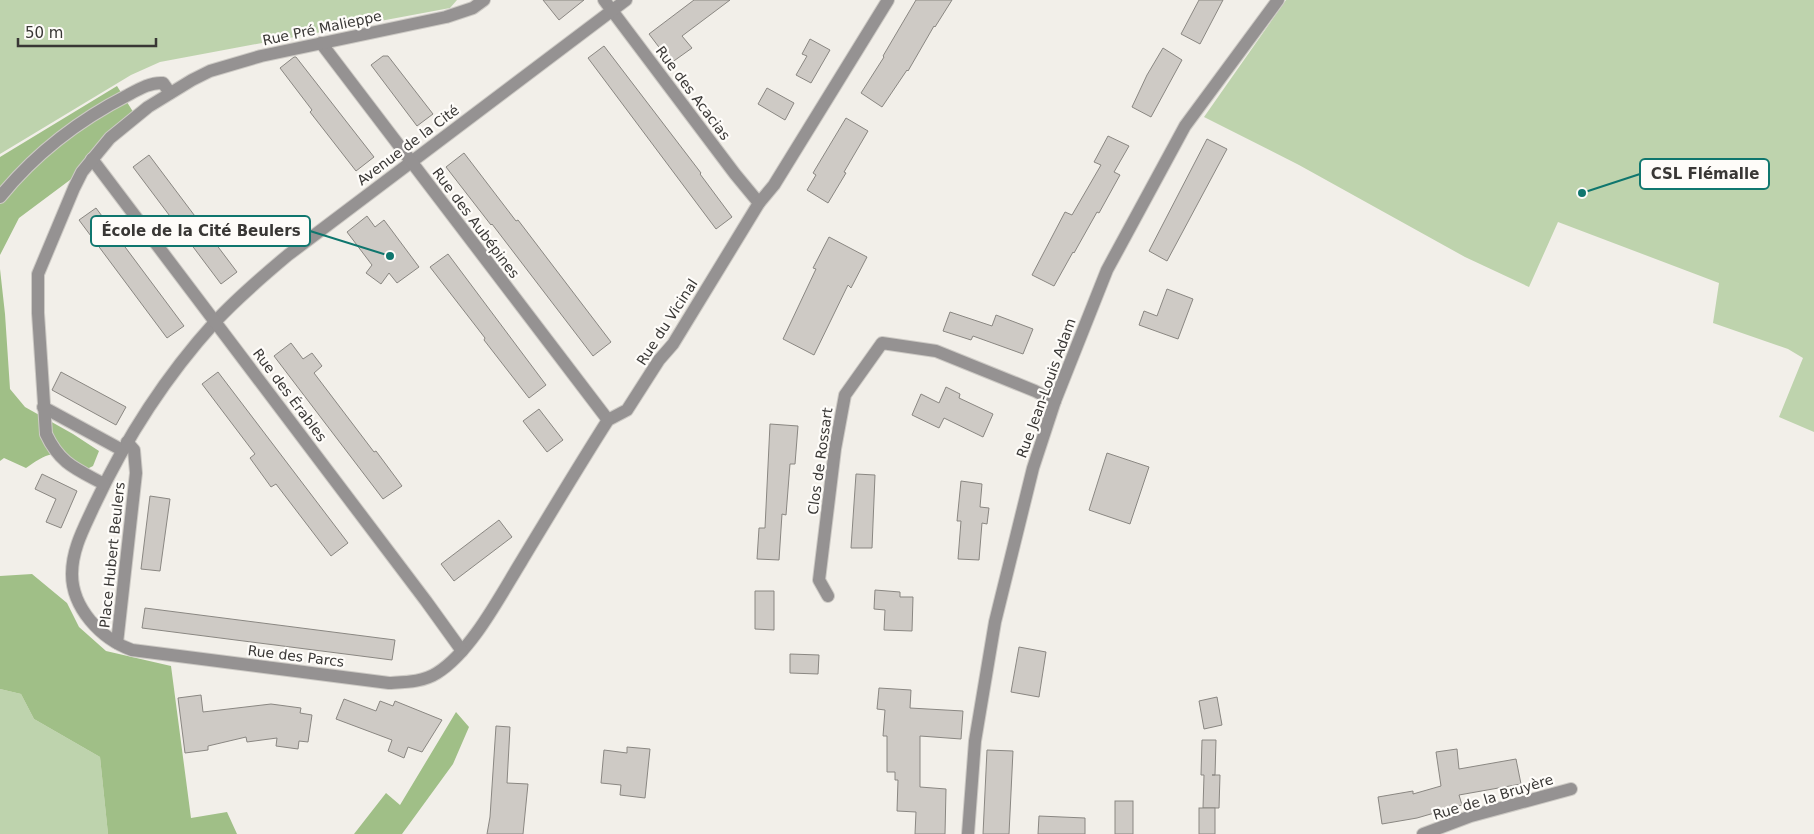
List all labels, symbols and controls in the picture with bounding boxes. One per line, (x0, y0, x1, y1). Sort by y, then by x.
street label: Rue Pré Malieppe (261, 8, 383, 48)
scale bar (18, 15, 155, 47)
text: 50 m (25, 24, 63, 42)
street label: Rue des Acacias (653, 43, 733, 143)
street label: Avenue de la Cité (354, 102, 462, 188)
callout: CSL Flémalle (1640, 159, 1769, 189)
street label: Rue des Aubépines (429, 165, 523, 281)
text: CSL Flémalle (1651, 165, 1759, 183)
callout: École de la Cité Beulers (91, 216, 310, 246)
text: École de la Cité Beulers (101, 221, 301, 240)
street label: Rue du Vicinal (633, 276, 701, 368)
street label: Rue Jean-Louis Adam (1013, 316, 1079, 460)
street label: Rue des Érables (250, 345, 330, 445)
street label: Clos de Rossart (805, 406, 836, 516)
street label: Place Hubert Beulers (96, 481, 128, 629)
street label: Rue des Parcs (247, 642, 345, 670)
street label: Rue de la Bruyère (1431, 771, 1555, 823)

